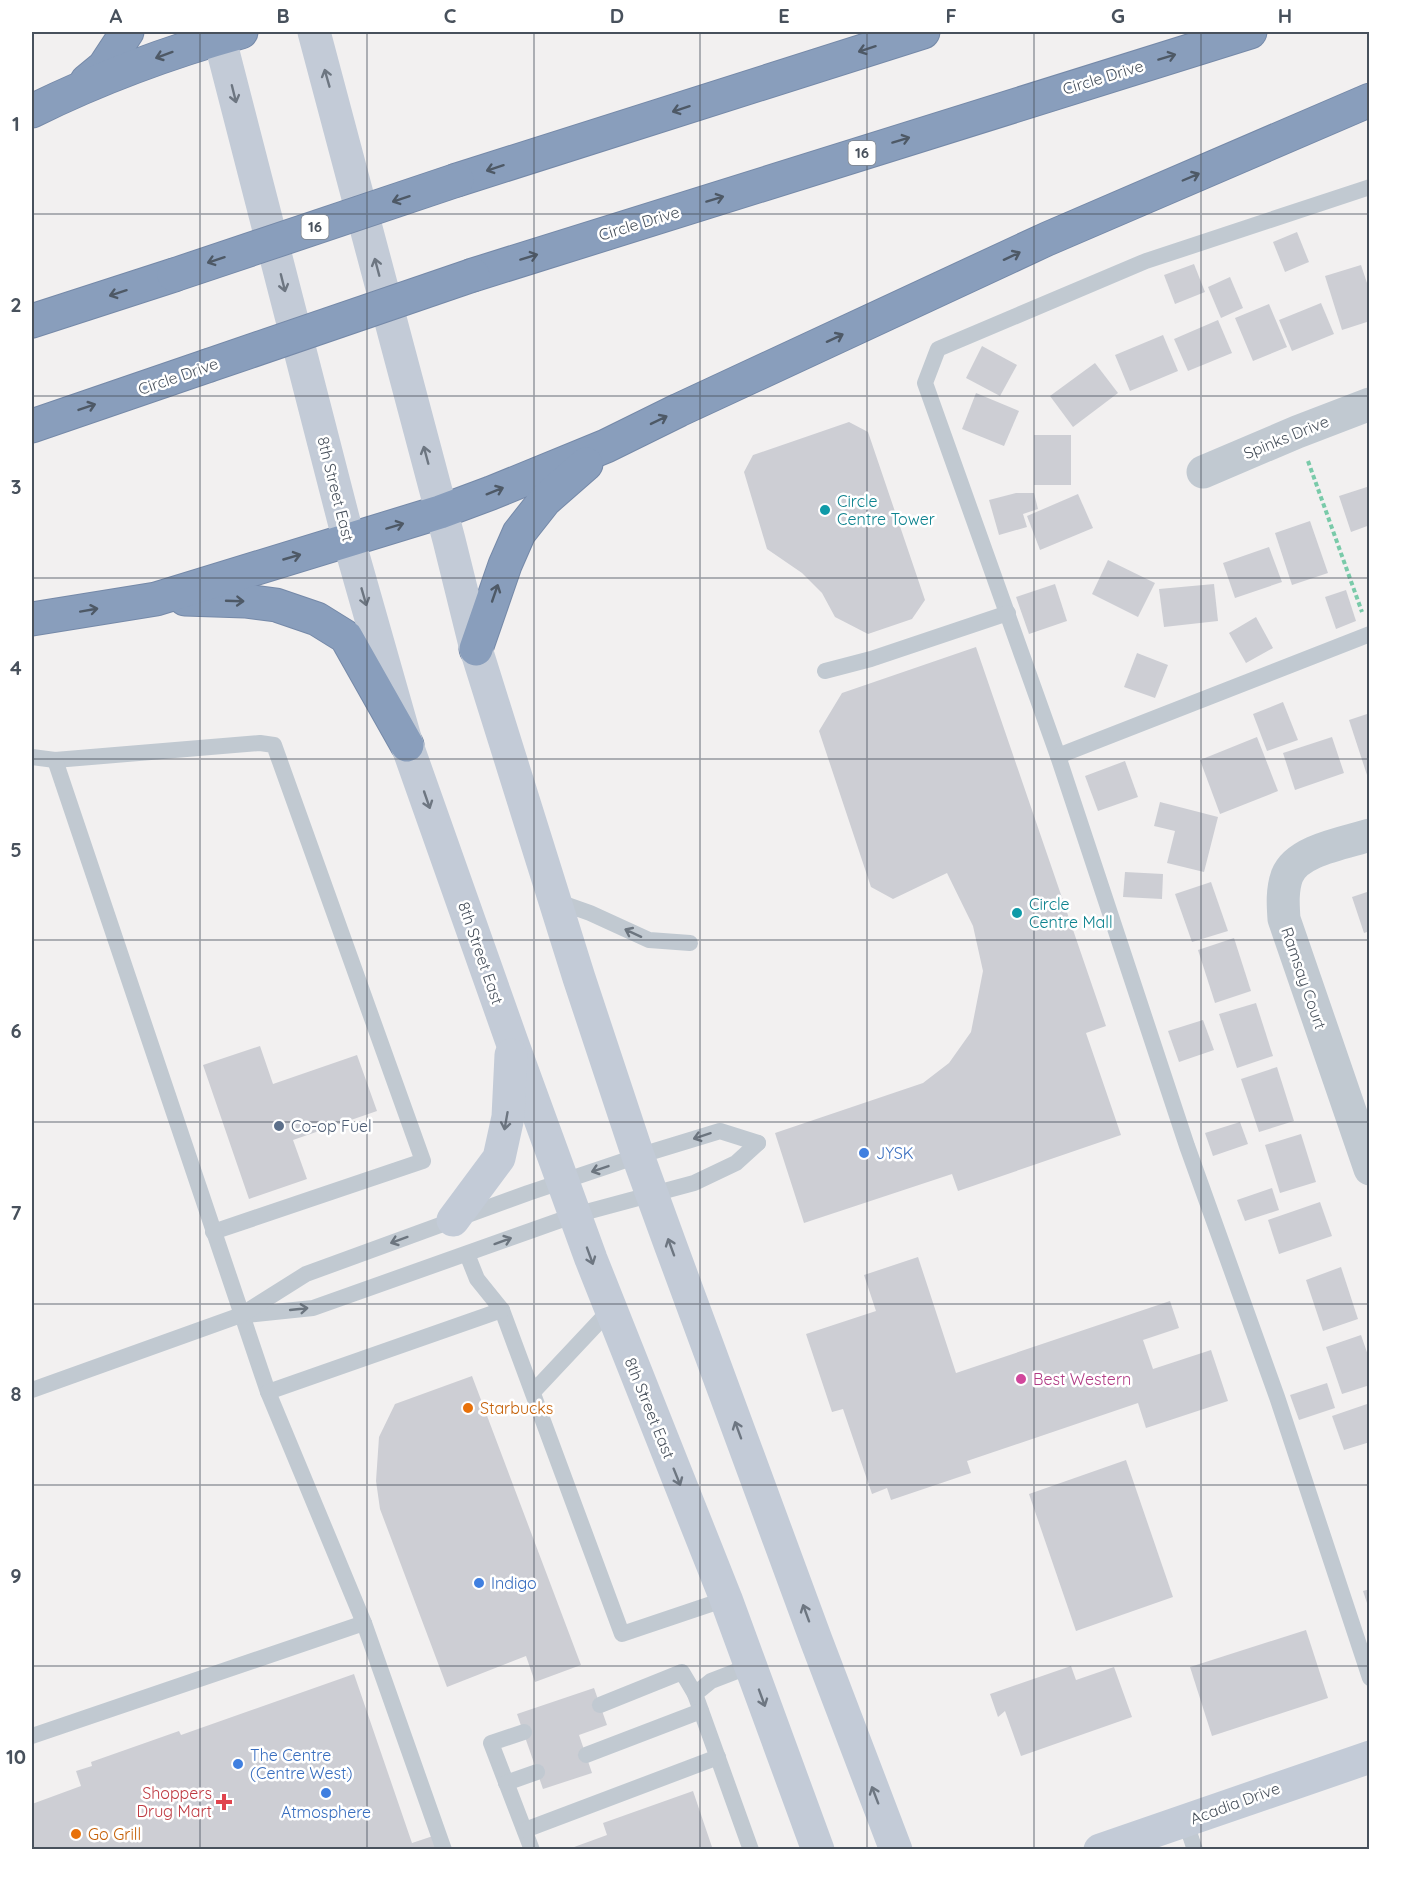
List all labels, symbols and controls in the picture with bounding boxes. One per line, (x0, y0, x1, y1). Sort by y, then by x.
text: A (110, 3, 123, 28)
text: B (276, 3, 290, 28)
text: C (444, 3, 457, 28)
text: D (610, 3, 624, 28)
text: E (778, 3, 790, 28)
text: F (945, 3, 957, 28)
text: G (1111, 3, 1125, 28)
text: H (1278, 3, 1292, 28)
one-way arrow (858, 44, 877, 55)
one-way arrow (155, 51, 174, 62)
one-way arrow (1157, 51, 1176, 62)
street label: Circle Drive (1060, 55, 1146, 99)
one-way arrow (321, 69, 332, 88)
one-way arrow (229, 84, 241, 103)
one-way arrow (672, 104, 691, 115)
text: 1 (12, 111, 20, 136)
one-way arrow (891, 134, 910, 145)
road number: 16 (848, 141, 876, 165)
one-way arrow (486, 163, 505, 174)
one-way arrow (1181, 171, 1199, 182)
one-way arrow (705, 193, 724, 204)
one-way arrow (392, 194, 411, 205)
street label: Circle Drive (596, 201, 682, 245)
road number: 16 (302, 215, 328, 239)
one-way arrow (1003, 249, 1021, 261)
one-way arrow (519, 251, 538, 262)
one-way arrow (207, 256, 226, 267)
one-way arrow (370, 257, 382, 276)
one-way arrow (277, 273, 289, 292)
one-way arrow (109, 288, 128, 299)
text: 2 (10, 292, 22, 317)
one-way arrow (826, 332, 844, 344)
street label: Circle Drive (135, 353, 221, 399)
one-way arrow (77, 401, 96, 412)
street label: Spinks Drive (1240, 411, 1332, 463)
one-way arrow (649, 414, 667, 426)
street label: 8th Street East (313, 435, 359, 543)
one-way arrow (419, 446, 431, 465)
text: 3 (11, 474, 21, 499)
one-way arrow (485, 485, 504, 496)
place label: Circle Centre Tower (837, 491, 935, 529)
marker: Circle Centre Tower (818, 503, 832, 517)
one-way arrow (385, 520, 404, 531)
one-way arrow (282, 551, 301, 563)
one-way arrow (491, 584, 502, 603)
one-way arrow (359, 587, 370, 606)
one-way arrow (225, 595, 245, 607)
one-way arrow (79, 604, 99, 615)
text: 4 (10, 655, 22, 680)
one-way arrow (422, 790, 433, 809)
text: 5 (10, 837, 22, 862)
place label: Circle Centre Mall (1029, 894, 1113, 932)
street label: 8th Street East (454, 899, 508, 1007)
marker: Circle Centre Mall (1010, 906, 1024, 920)
street label: Ramsay Court (1277, 924, 1331, 1032)
one-way arrow (625, 926, 643, 938)
text: 6 (10, 1018, 22, 1043)
one-way arrow (501, 1110, 512, 1130)
place label: Co-op Fuel (291, 1116, 372, 1136)
marker: Co-op Fuel (272, 1119, 286, 1133)
one-way arrow (693, 1132, 712, 1143)
place label: JYSK (876, 1143, 914, 1163)
marker: JYSK (857, 1146, 871, 1160)
one-way arrow (592, 1164, 610, 1175)
text: 7 (11, 1200, 22, 1225)
one-way arrow (494, 1234, 512, 1245)
one-way arrow (390, 1235, 408, 1246)
one-way arrow (664, 1238, 675, 1257)
one-way arrow (585, 1246, 596, 1265)
one-way arrow (289, 1303, 309, 1314)
street label: 8th Street East (621, 1354, 679, 1462)
place label: Best Western (1033, 1369, 1131, 1389)
marker: Best Western (1014, 1372, 1028, 1386)
text: 8 (11, 1381, 22, 1406)
place label: Starbucks (480, 1398, 553, 1418)
marker: Starbucks (461, 1401, 475, 1415)
one-way arrow (732, 1421, 743, 1440)
one-way arrow (672, 1467, 683, 1485)
text: 9 (10, 1563, 22, 1588)
place label: Indigo (491, 1573, 537, 1593)
marker: Indigo (472, 1576, 486, 1590)
one-way arrow (799, 1604, 810, 1623)
one-way arrow (757, 1688, 768, 1707)
text: 10 (6, 1744, 26, 1769)
place label: The Centre (Centre West) (250, 1745, 353, 1783)
marker: The Centre (Centre West) (231, 1757, 245, 1771)
street label: Acadia Drive (1187, 1778, 1283, 1828)
place label: Shoppers Drug Mart (137, 1783, 212, 1821)
marker: Atmosphere (319, 1786, 333, 1800)
one-way arrow (869, 1786, 880, 1805)
marker: Shoppers Drug Mart (217, 1795, 231, 1809)
place label: Atmosphere (281, 1802, 371, 1822)
place label: Go Grill (88, 1824, 141, 1844)
marker: Go Grill (69, 1827, 83, 1841)

